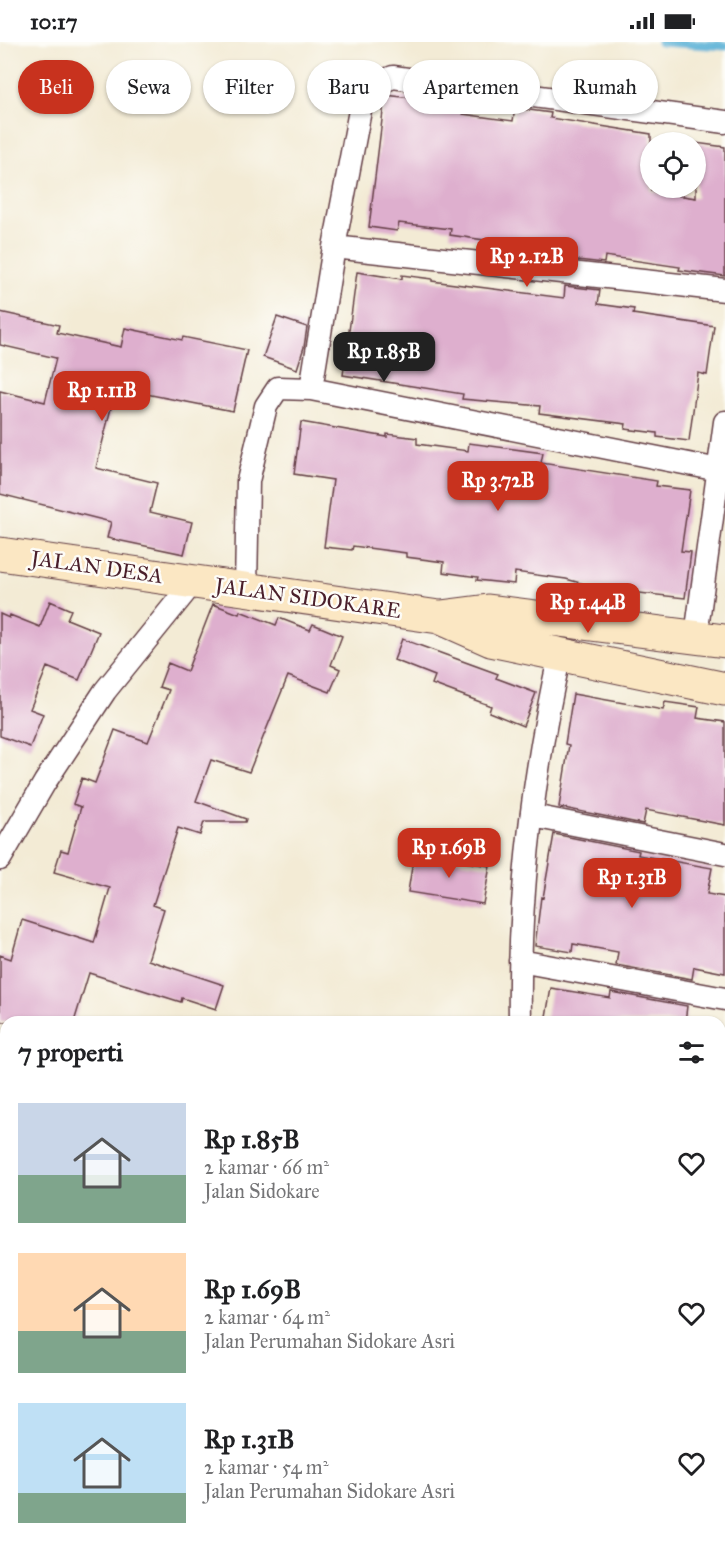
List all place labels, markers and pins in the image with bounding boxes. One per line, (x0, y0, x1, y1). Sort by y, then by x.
pin: Rp 2.12B (465, 237, 589, 288)
pin: Rp 1.85B (322, 332, 446, 383)
pin: Rp 1.11B (40, 371, 164, 422)
pin: Rp 3.72B (436, 461, 560, 512)
pin: Rp 1.44B (526, 583, 650, 634)
pin: Rp 1.69B (387, 828, 511, 879)
pin: Rp 1.31B (570, 858, 694, 909)

